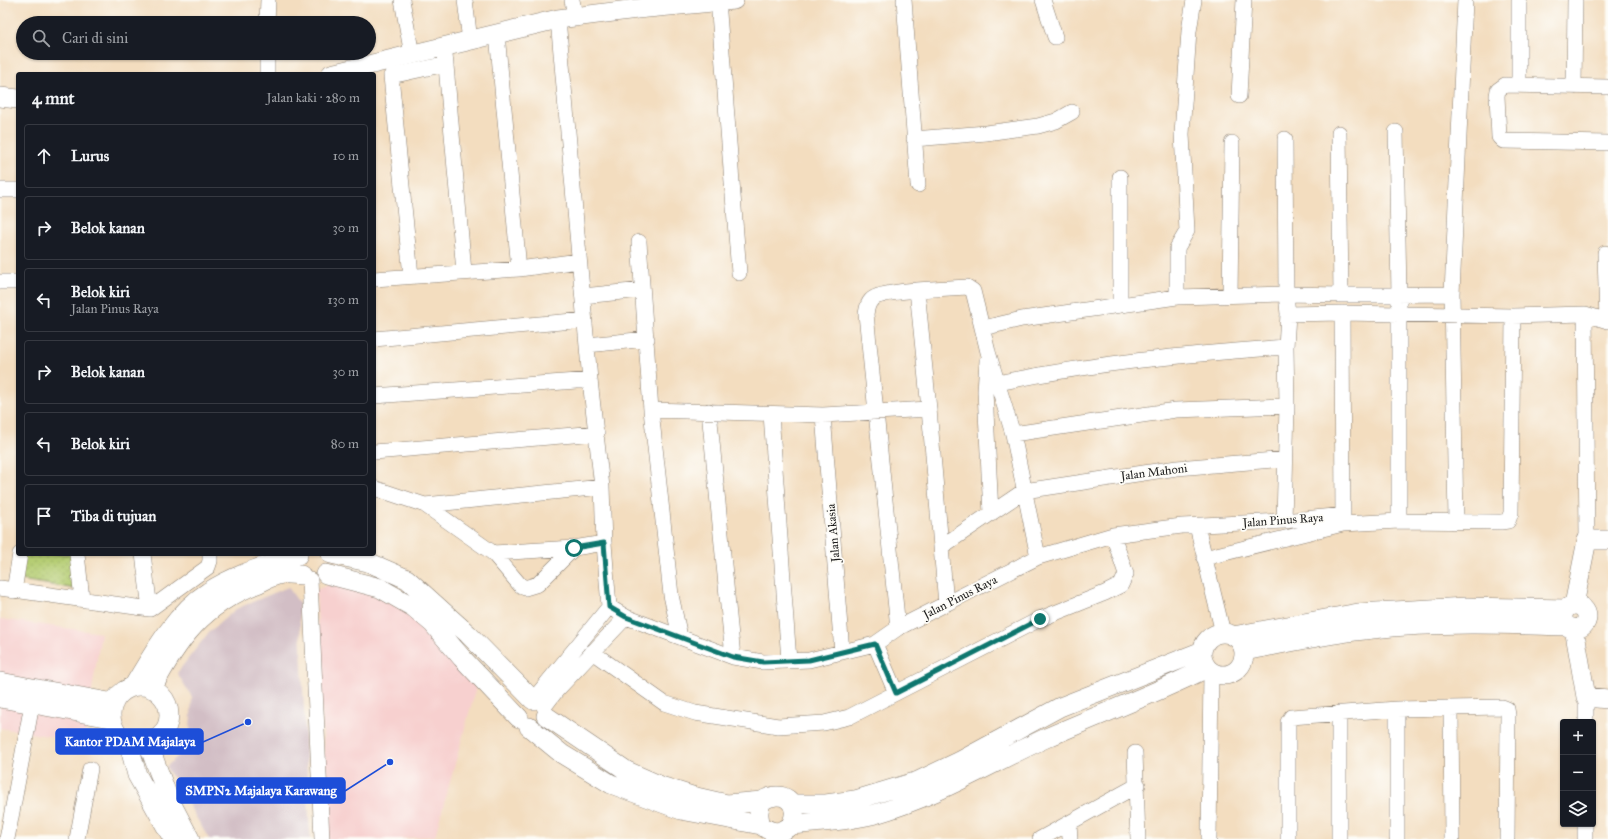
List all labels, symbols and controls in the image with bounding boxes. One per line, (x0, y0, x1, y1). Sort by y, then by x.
search box (16, 16, 376, 60)
icon: search (30, 27, 52, 49)
text: Cari di sini (62, 29, 128, 47)
text: 4 mnt (32, 88, 75, 109)
text: Jalan kaki · 280 m (267, 90, 360, 106)
icon: ahead (33, 145, 55, 167)
text: Lurus (71, 147, 109, 165)
text: 10 m (333, 148, 359, 164)
icon: right (33, 217, 55, 239)
text: Belok kanan (71, 219, 145, 237)
text: 30 m (333, 220, 359, 236)
text: Belok kiri (71, 283, 130, 301)
icon: left (33, 289, 55, 311)
text: 130 m (327, 292, 359, 308)
text: Jalan Pinus Raya (71, 301, 159, 317)
icon: right (33, 361, 55, 383)
text: Belok kanan (71, 363, 145, 381)
text: 30 m (333, 364, 359, 380)
icon: left (33, 433, 55, 455)
text: Belok kiri (71, 435, 130, 453)
text: 80 m (331, 436, 359, 452)
street label: Jalan Mahoni (1118, 461, 1189, 484)
street label: Jalan Akasia (823, 502, 844, 565)
icon: arrive (33, 505, 55, 527)
text: Tiba di tujuan (71, 507, 156, 525)
street label: Jalan Pinus Raya (1240, 510, 1325, 531)
route start (565, 539, 583, 557)
street label: Jalan Pinus Raya (919, 572, 1001, 623)
route end (1031, 610, 1049, 628)
map controls (1560, 719, 1596, 827)
button: + (1560, 719, 1596, 755)
callout: Kantor PDAM Majalaya (56, 729, 203, 754)
text: Kantor PDAM Majalaya (65, 734, 196, 750)
button: − (1560, 755, 1596, 791)
callout: SMPN2 Majalaya Karawang (177, 778, 345, 803)
text: SMPN2 Majalaya Karawang (185, 783, 338, 799)
button: layers (1560, 791, 1596, 827)

